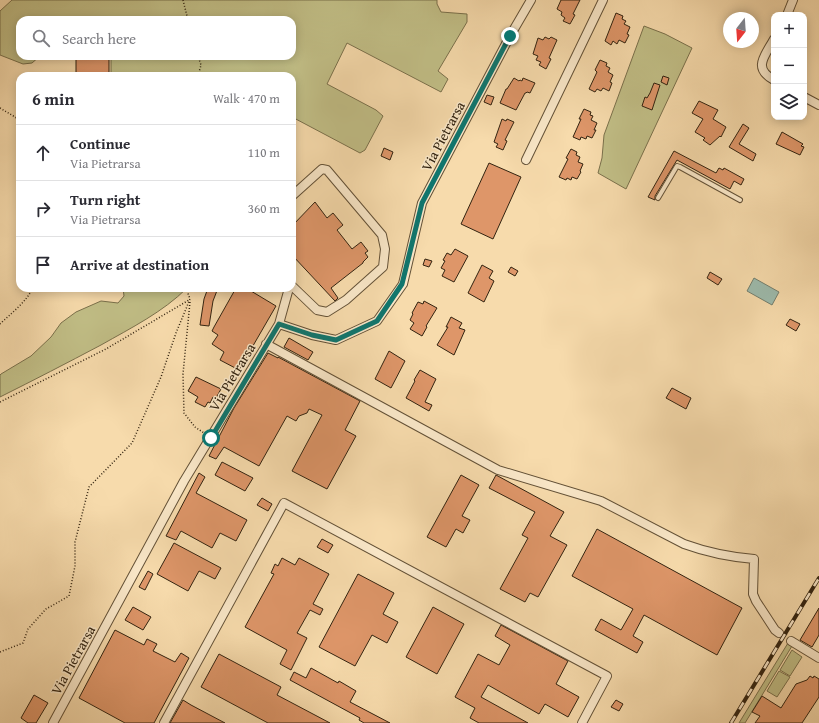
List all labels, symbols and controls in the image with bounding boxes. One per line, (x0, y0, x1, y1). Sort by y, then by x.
north arrow (723, 12, 759, 48)
map controls (771, 12, 807, 120)
button: + (771, 12, 807, 48)
search box (16, 16, 296, 60)
icon: search (30, 27, 52, 49)
route end (501, 27, 519, 45)
text: Search here (62, 28, 136, 49)
button: − (771, 48, 807, 84)
button: layers (771, 84, 807, 120)
text: 6 min (32, 86, 74, 111)
text: Walk · 470 m (213, 89, 280, 108)
street label: Via Pietrarsa (416, 97, 470, 174)
text: Continue (70, 133, 131, 154)
icon: ahead (32, 142, 54, 164)
text: 110 m (248, 143, 280, 162)
text: Via Pietrarsa (70, 154, 141, 173)
text: Turn right (70, 189, 141, 210)
icon: right (32, 198, 54, 220)
text: 360 m (248, 199, 280, 218)
text: Via Pietrarsa (70, 210, 141, 229)
icon: arrive (32, 254, 54, 276)
text: Arrive at destination (70, 254, 209, 275)
street label: Via Pietrarsa (204, 339, 260, 415)
route start (202, 429, 220, 447)
street label: Via Pietrarsa (46, 622, 100, 698)

